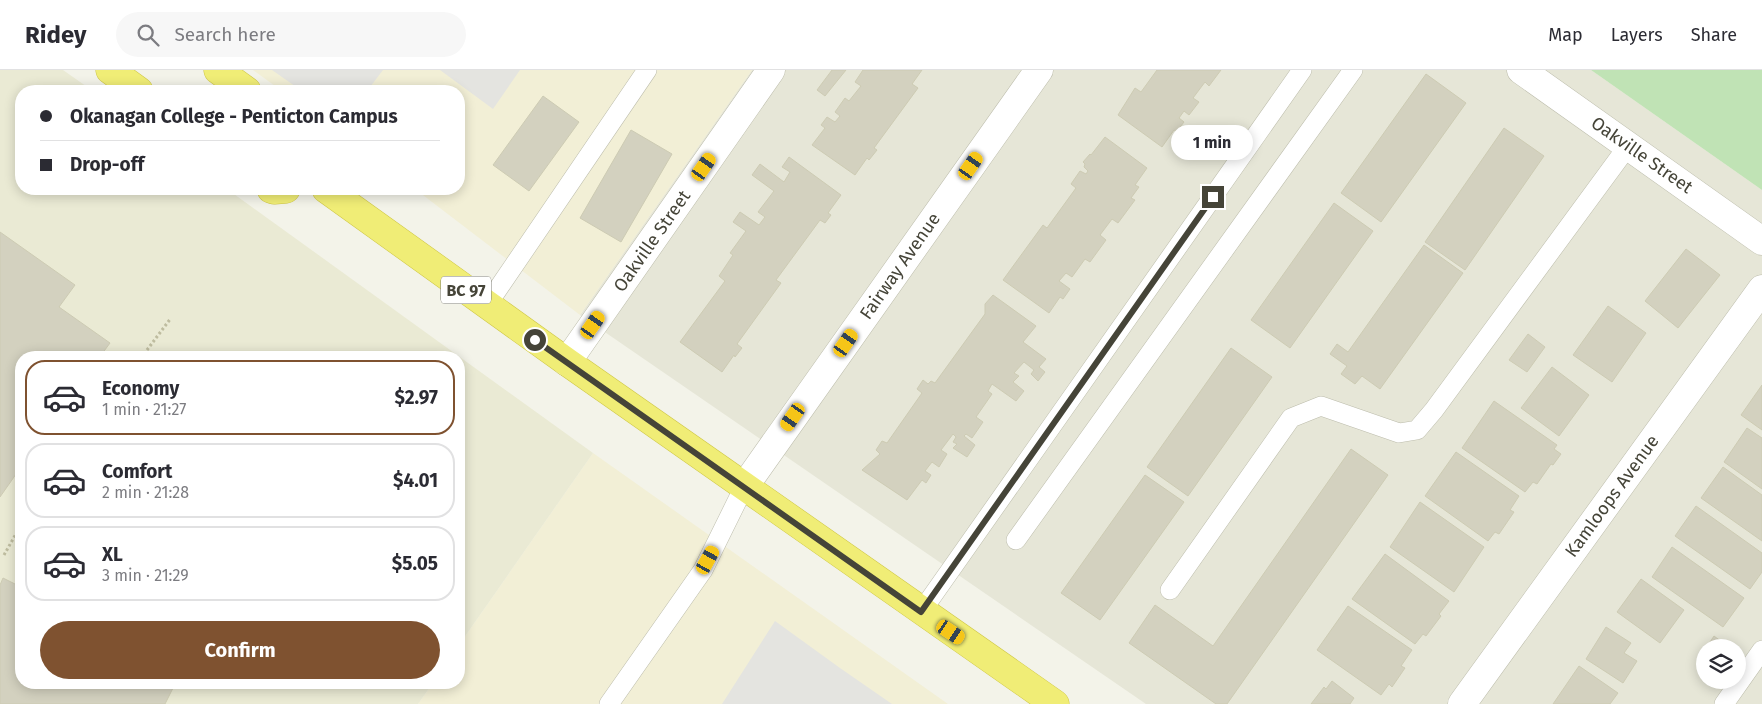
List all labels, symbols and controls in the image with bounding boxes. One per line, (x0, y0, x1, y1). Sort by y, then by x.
search box (116, 12, 466, 57)
text: Ridey (25, 21, 86, 49)
icon: search (134, 21, 162, 49)
text: Search here (174, 23, 276, 46)
text: Map (1548, 24, 1583, 46)
text: Layers (1611, 24, 1663, 46)
text: Share (1691, 24, 1737, 46)
text: Okanagan College - Penticton Campus (70, 105, 398, 128)
street label: Oakville Street (1587, 112, 1697, 198)
callout: 1 min (1172, 124, 1254, 160)
text: 1 min (1193, 133, 1231, 152)
car (956, 149, 985, 183)
car (689, 150, 718, 184)
text: Drop-off (70, 153, 144, 176)
street label: Oakville Street (609, 186, 695, 296)
route end (1202, 186, 1224, 208)
street label: Fairway Avenue (855, 208, 945, 324)
road number: BC 97 (441, 276, 491, 304)
car (578, 308, 607, 342)
car (831, 326, 860, 360)
route start (524, 329, 546, 351)
icon: car (42, 375, 87, 420)
text: Economy (102, 377, 179, 400)
text: $2.97 (394, 386, 438, 409)
text: 1 min · 21:27 (102, 400, 186, 419)
car (778, 400, 807, 434)
street label: Kamloops Avenue (1560, 431, 1664, 561)
icon: car (42, 458, 87, 503)
text: Comfort (102, 460, 172, 483)
text: $4.01 (393, 469, 438, 492)
text: 2 min · 21:28 (102, 483, 189, 502)
icon: car (42, 541, 87, 586)
text: XL (102, 543, 123, 566)
car (694, 543, 721, 577)
text: $5.05 (392, 552, 438, 575)
text: 3 min · 21:29 (102, 566, 189, 585)
car (934, 617, 967, 647)
button: Confirm (40, 621, 440, 679)
map controls (1696, 639, 1746, 689)
button: layers (1696, 639, 1746, 689)

